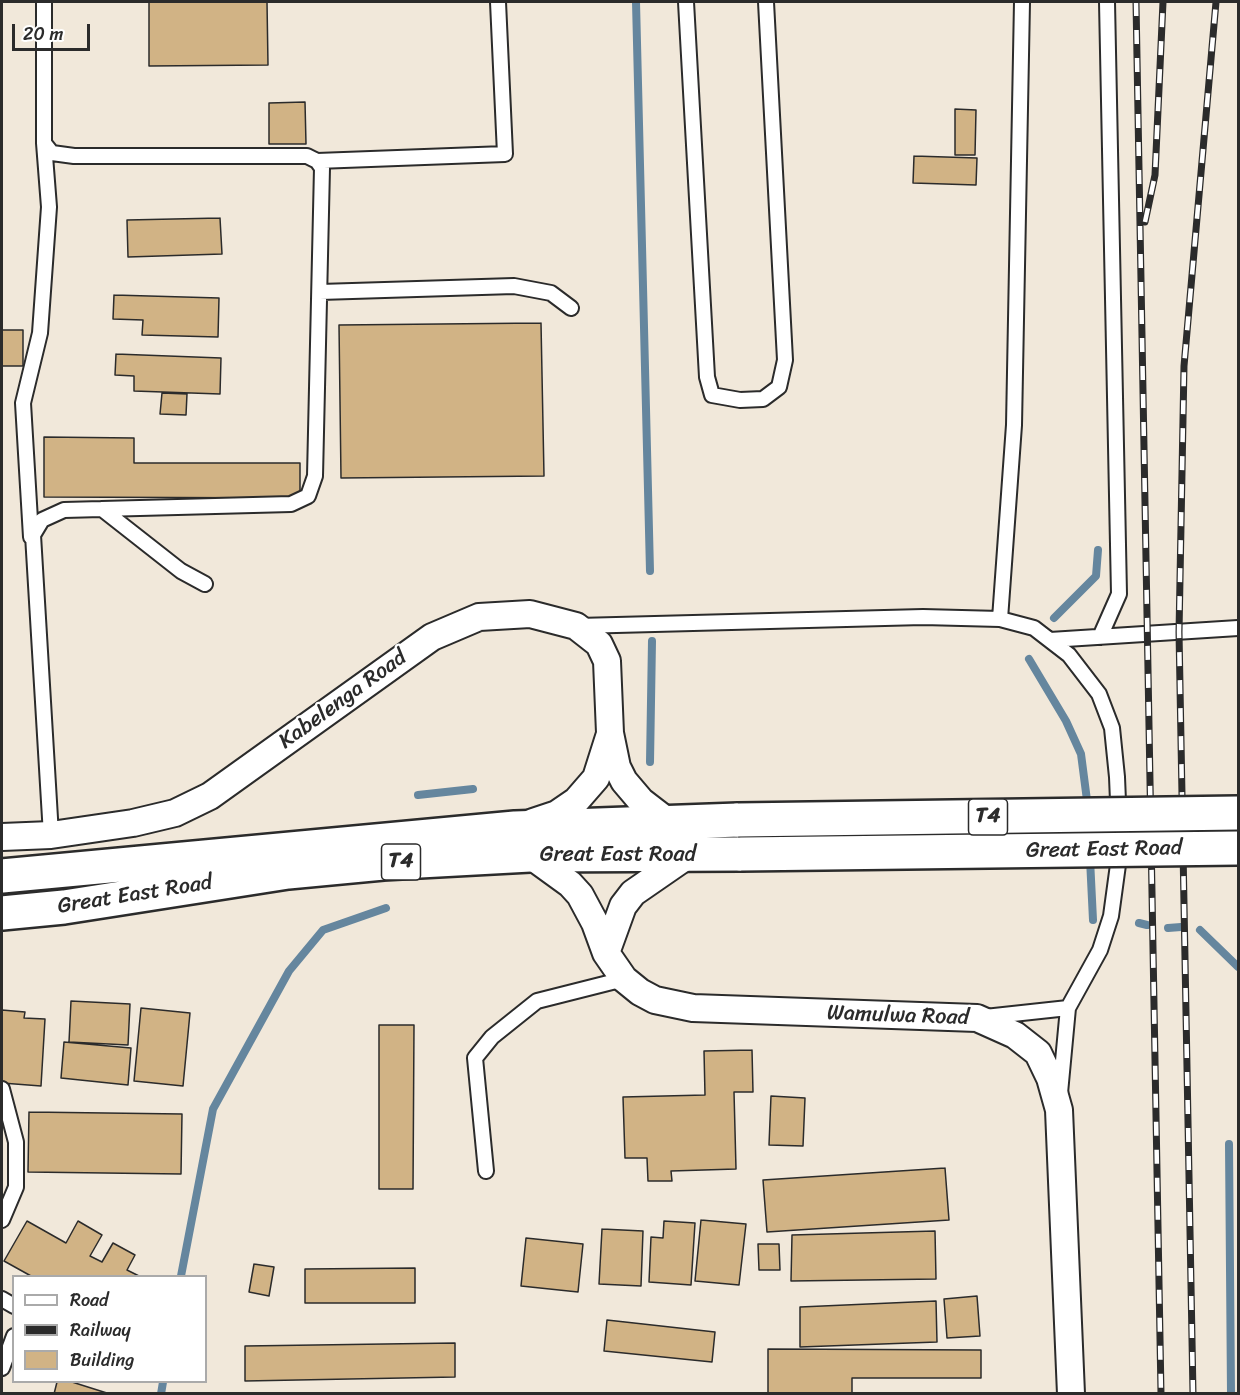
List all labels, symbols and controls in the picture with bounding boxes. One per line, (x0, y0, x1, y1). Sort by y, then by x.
scale bar (15, 12, 93, 50)
text: 20 m (23, 18, 63, 50)
street label: Kabelenga Road (274, 645, 412, 755)
road number: T4 (968, 799, 1008, 835)
street label: Great East Road (1026, 835, 1182, 865)
street label: Great East Road (540, 842, 696, 868)
road number: T4 (382, 844, 420, 880)
street label: Great East Road (56, 870, 214, 920)
street label: Wamulwa Road (827, 1000, 969, 1032)
legend (12, 1275, 207, 1383)
text: Road (70, 1284, 109, 1316)
text: Railway (70, 1314, 131, 1346)
text: Building (70, 1344, 134, 1376)

